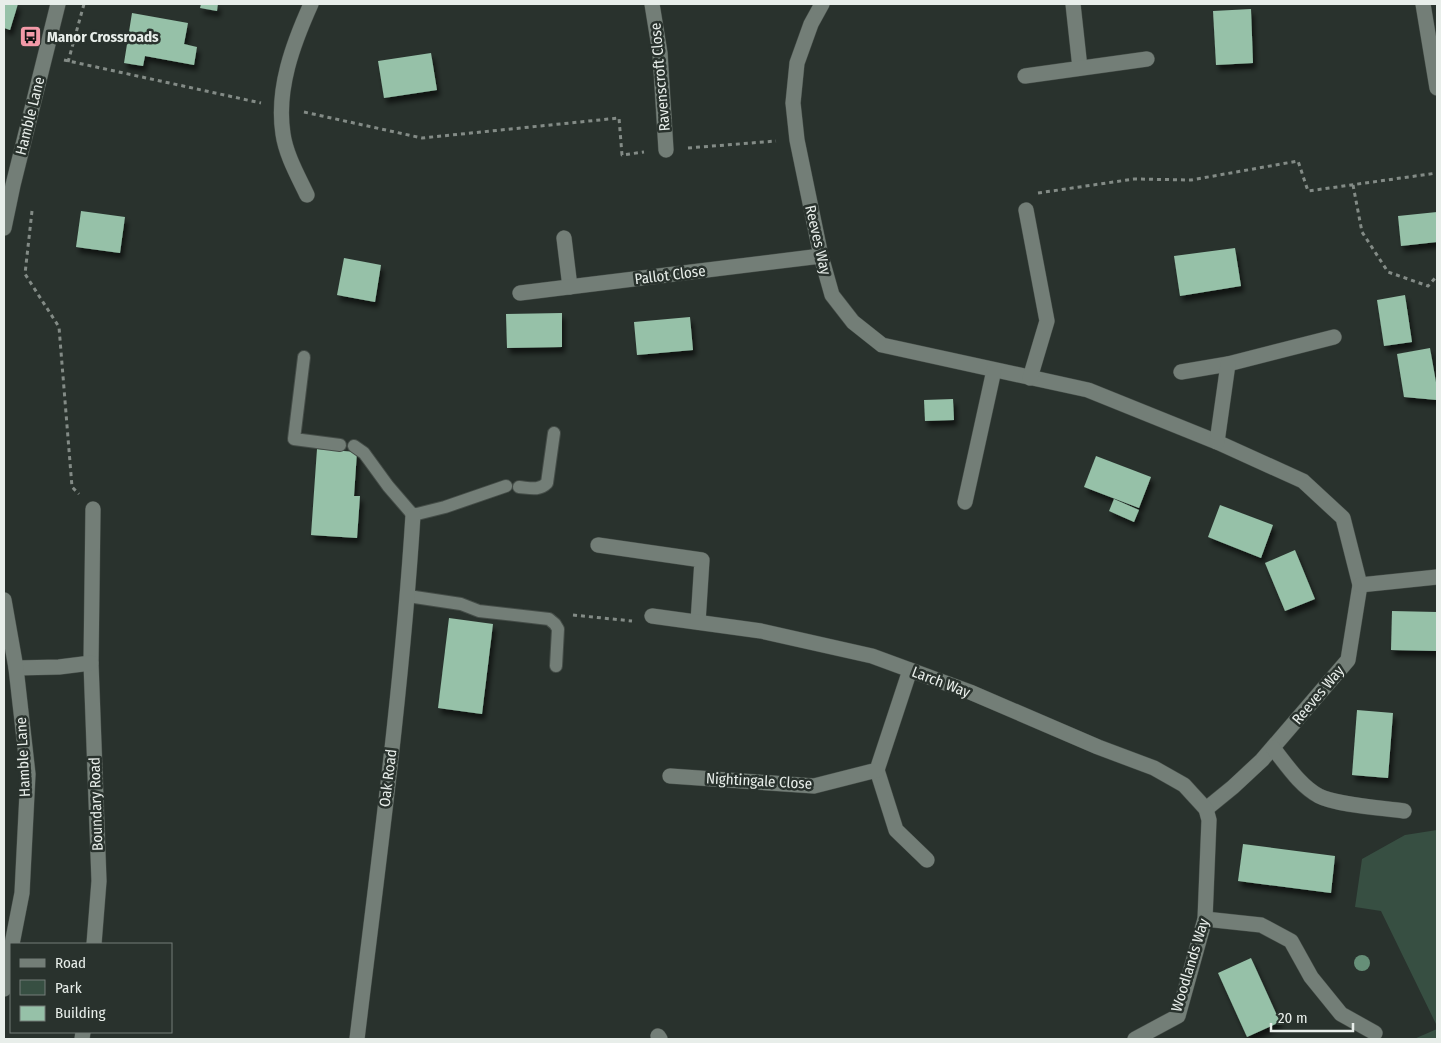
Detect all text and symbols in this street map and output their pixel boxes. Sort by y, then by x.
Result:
street label: Ravenscroft Close [646,22,674,132]
bus stop icon: Manor Crossroads [19,25,43,49]
place label: Manor Crossroads [47,28,159,46]
street label: Hamble Lane [12,75,48,157]
street label: Reeves Way [801,203,835,277]
street label: Pallot Close [633,262,707,288]
street label: Reeves Way [1288,662,1348,728]
street label: Larch Way [909,663,973,701]
street label: Hamble Lane [12,717,34,797]
street label: Oak Road [376,748,400,808]
street label: Boundary Road [85,757,107,851]
street label: Nightingale Close [705,769,813,793]
street label: Woodlands Way [1167,916,1213,1014]
legend [10,943,172,1033]
text: Road [55,954,86,972]
text: Park [55,979,82,997]
scale bar [1271,1000,1354,1032]
text: Building [55,1004,106,1022]
text: 20 m [1278,1009,1308,1027]

